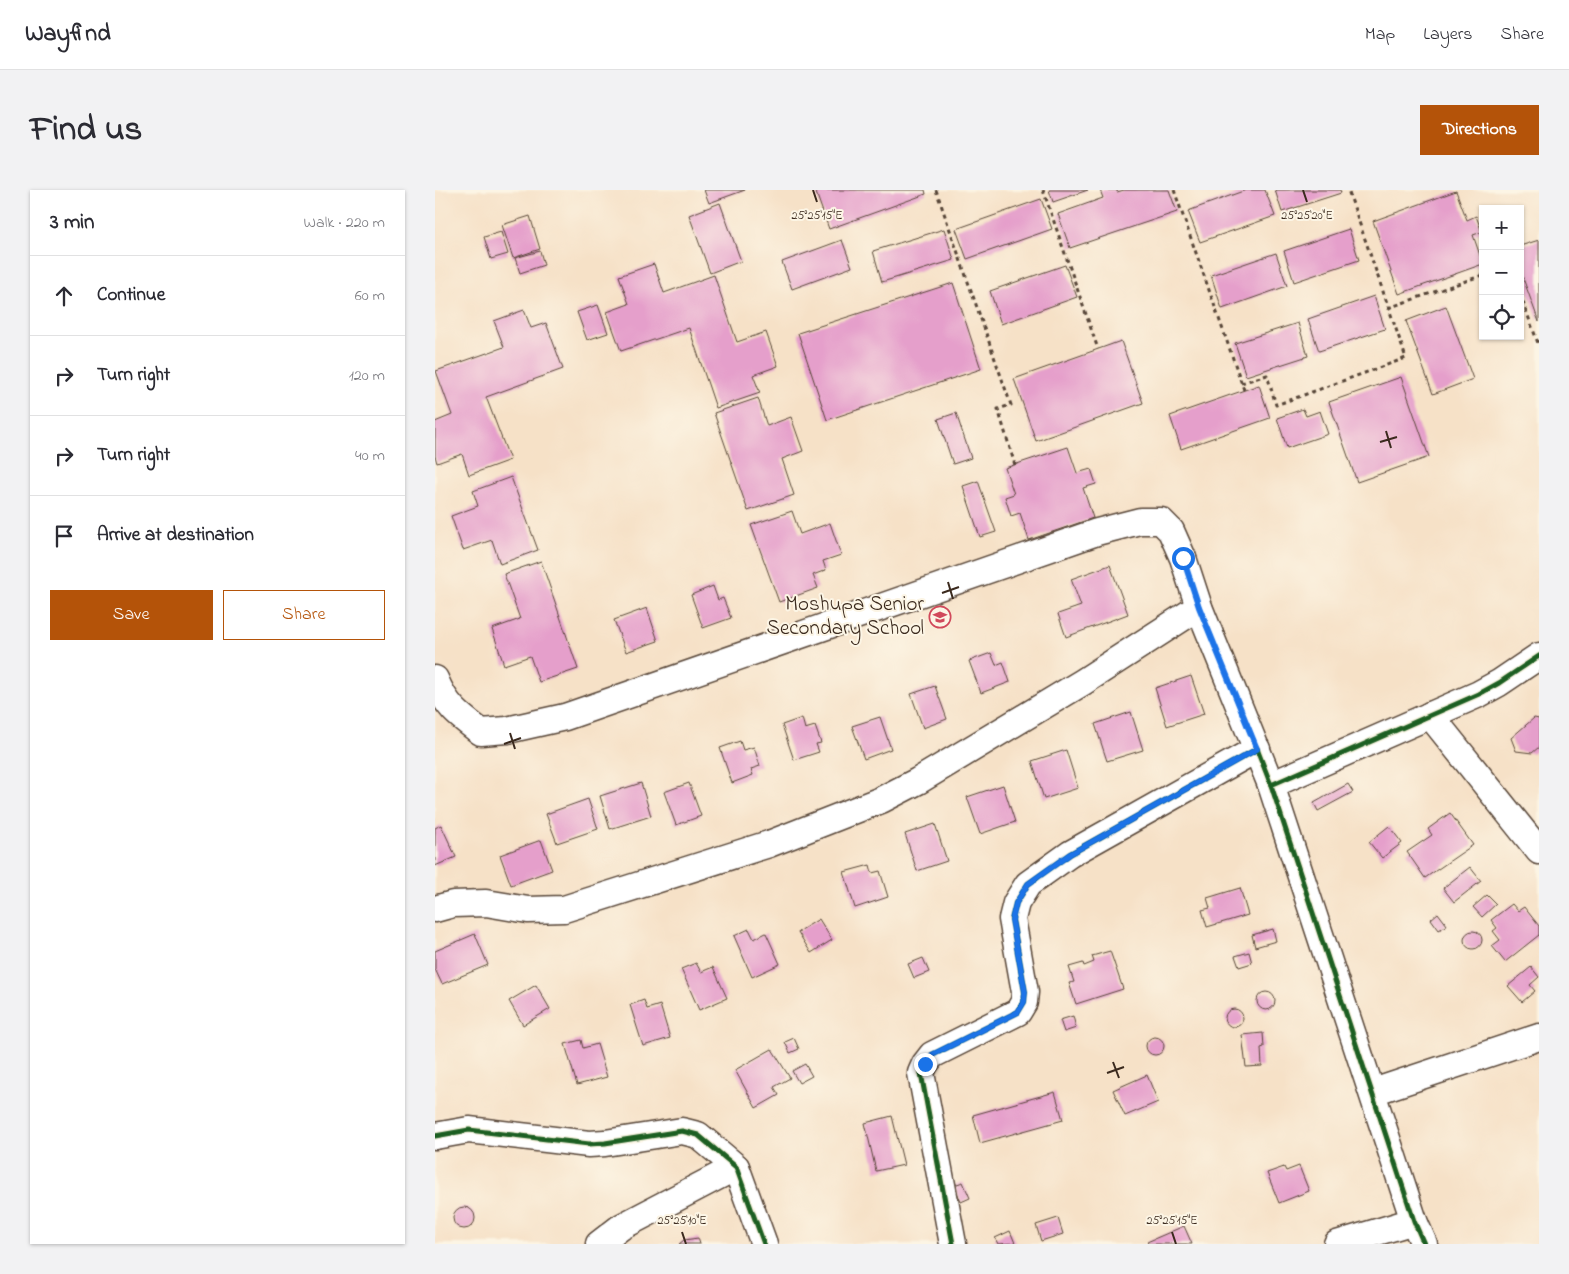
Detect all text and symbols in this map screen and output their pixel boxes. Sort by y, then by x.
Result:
text: Wayfind [25,17,111,52]
text: Map [1365,22,1395,48]
text: Layers [1423,22,1473,48]
text: Share [1501,22,1544,48]
text: Find us [30,105,142,156]
button: Directions [1420,105,1539,155]
map controls [1479,205,1524,340]
button: + [1479,205,1524,250]
text: 25°25'15"E [792,207,842,225]
text: 25°25'20"E [1281,207,1333,225]
text: 3 min [50,208,94,238]
text: Walk · 220 m [304,211,385,235]
button: − [1479,250,1524,295]
icon: ahead [50,282,78,310]
text: Continue [97,282,165,309]
text: 60 m [355,284,385,308]
button: locate [1479,295,1524,340]
icon: right [50,362,78,390]
text: Turn right [97,362,170,389]
text: 120 m [349,364,385,388]
icon: right [50,442,78,470]
text: Turn right [97,442,170,469]
text: 40 m [355,444,385,468]
icon: arrive [50,522,78,550]
text: Arrive at destination [97,522,254,549]
route start [1172,547,1195,570]
button: Save [50,590,213,640]
button: Share [223,590,385,640]
place label: Moshupa Senior Secondary School [766,590,924,646]
school or university icon: Moshupa Senior Secondary School [928,605,952,629]
route end [914,1053,937,1076]
text: 25°25'10"E [657,1212,707,1230]
text: 25°25'15"E [1147,1212,1197,1230]

